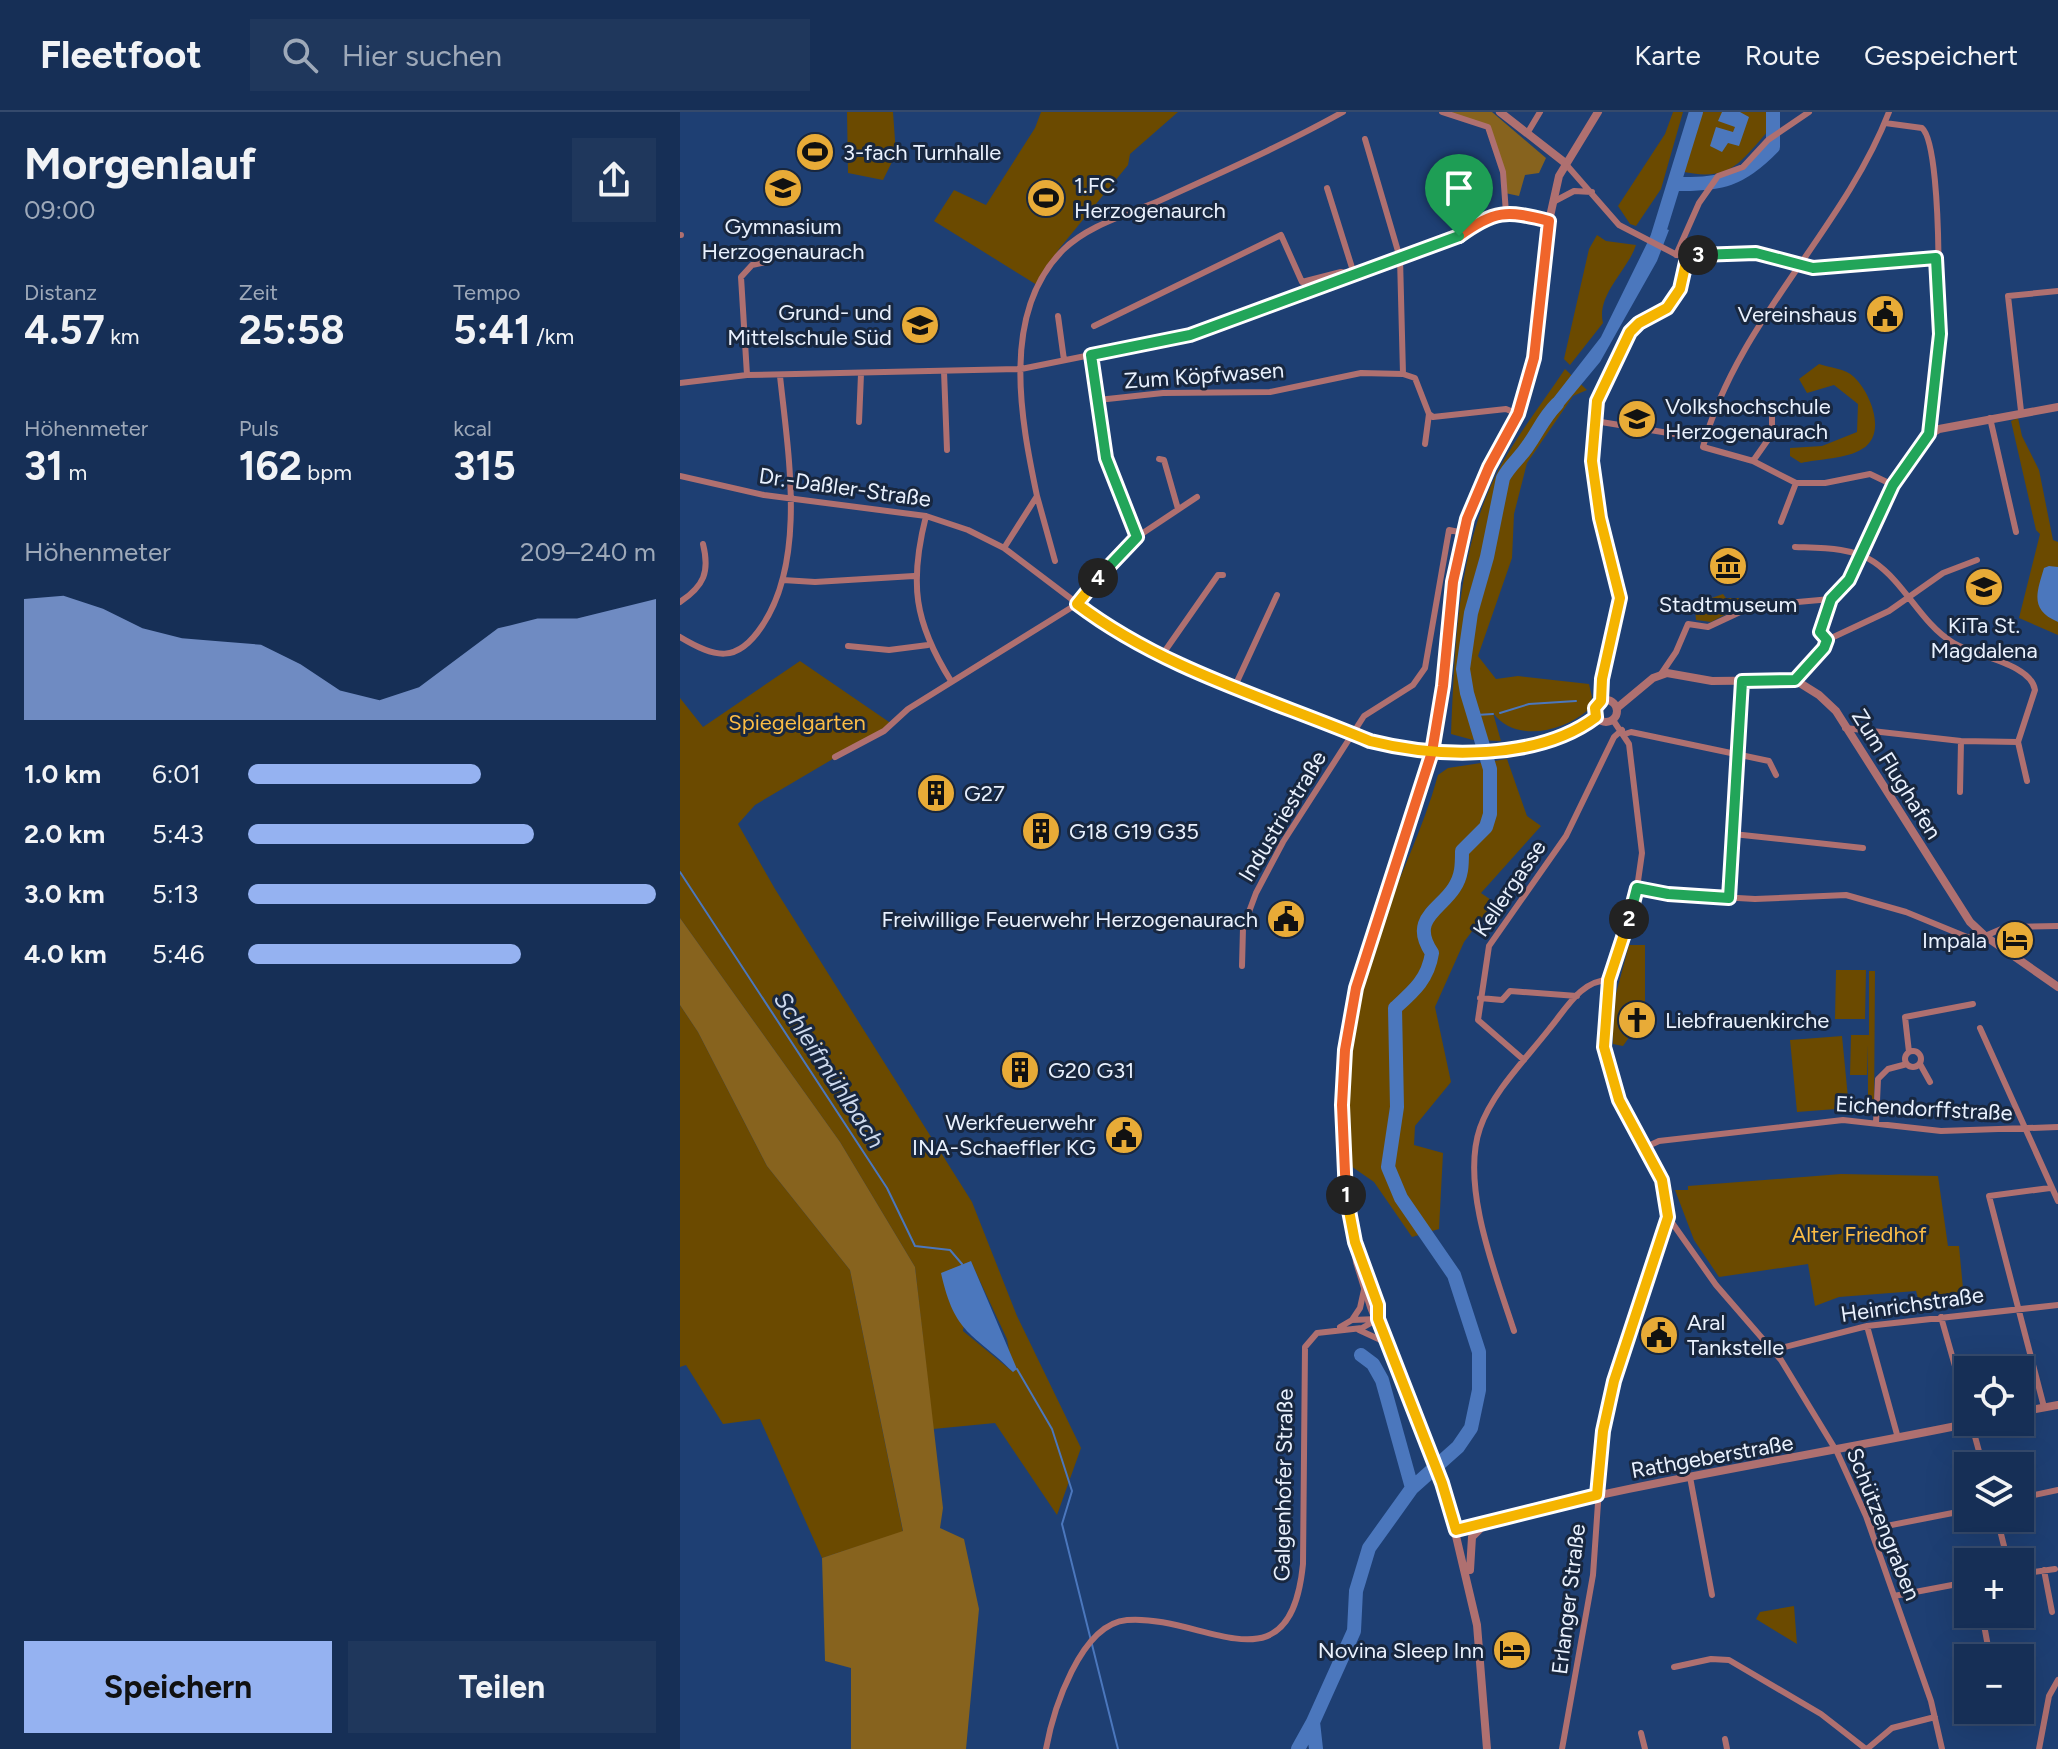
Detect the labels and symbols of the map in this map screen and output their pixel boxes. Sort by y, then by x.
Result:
sports icon: 3-fach Turnhalle [794,131,836,173]
place label: 3-fach Turnhalle [843,139,1001,166]
pin [1425,154,1493,236]
school or university icon: Gymnasium Herzogenaurach [762,167,804,209]
place label: 1.FC Herzogenaurch [1074,172,1226,224]
sports icon: 1.FC Herzogenaurch [1025,177,1067,219]
place label: Gymnasium Herzogenaurach [701,213,865,265]
pin: 3 [1678,235,1718,275]
public building icon: Vereinshaus [1864,293,1906,335]
place label: Grund- und Mittelschule Süd [727,299,892,351]
place label: Vereinshaus [1738,301,1857,328]
school or university icon: Grund- und Mittelschule Süd [899,304,941,346]
street label: Zum Köpfwasen [1123,356,1285,395]
place label: Volkshochschule Herzogenaurach [1665,393,1831,445]
school or university icon: Volkshochschule Herzogenaurach [1616,398,1658,440]
street label: Dr.-Daßler-Straße [757,462,933,513]
museum icon: Stadtmuseum [1707,545,1749,587]
pin: 4 [1078,558,1118,598]
school or university icon: KiTa St. Magdalena [1963,566,2005,608]
place label: Stadtmuseum [1659,591,1797,618]
place label: KiTa St. Magdalena [1930,612,2038,664]
street label: Zum Flughafen [1846,704,1947,844]
park label: Spiegelgarten [728,709,866,736]
street label: Industriestraße [1233,746,1332,887]
building icon: G27 [915,772,957,814]
place label: G27 [964,780,1005,807]
building icon: G18 G19 G35 [1020,810,1062,852]
place label: G18 G19 G35 [1069,818,1199,845]
street label: Kellergasse [1467,835,1552,942]
public building icon: Freiwillige Feuerwehr Herzogenaurach [1265,898,1307,940]
pin: 2 [1609,899,1649,939]
place label: Freiwillige Feuerwehr Herzogenaurach [881,906,1258,933]
hotel icon: Impala [1994,919,2036,961]
place label: Impala [1922,927,1987,954]
water label: Schleifmühlbach [768,986,891,1154]
church icon: Liebfrauenkirche [1616,999,1658,1041]
place label: Liebfrauenkirche [1665,1007,1829,1034]
building icon: G20 G31 [999,1049,1041,1091]
place label: G20 G31 [1048,1057,1134,1084]
street label: Eichendorffstraße [1835,1090,2013,1127]
place label: Werkfeuerwehr INA-Schaeffler KG [912,1109,1097,1161]
public building icon: Werkfeuerwehr INA-Schaeffler KG [1103,1114,1145,1156]
pin: 1 [1326,1175,1366,1215]
park label: Alter Friedhof [1791,1221,1927,1248]
street label: Heinrichstraße [1839,1281,1985,1328]
place label: Aral Tankstelle [1687,1309,1784,1361]
public building icon: Aral Tankstelle [1638,1314,1680,1356]
street label: Galgenhofer Straße [1268,1388,1299,1582]
street label: Rathgeberstraße [1629,1429,1795,1484]
street label: Schützengraben [1841,1444,1926,1604]
street label: Erlanger Straße [1546,1522,1591,1676]
hotel icon: Novina Sleep Inn [1491,1629,1533,1671]
place label: Novina Sleep Inn [1318,1637,1484,1664]

